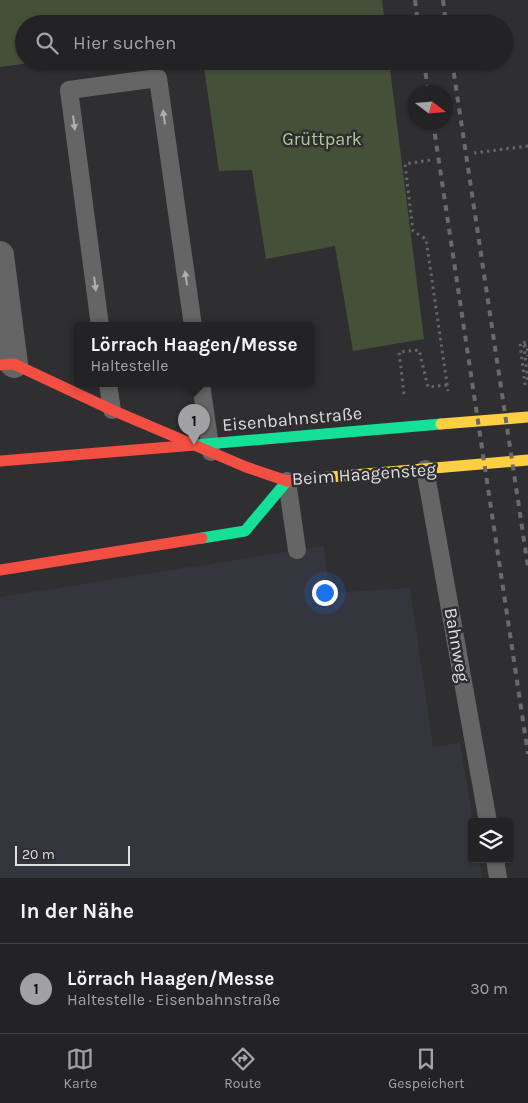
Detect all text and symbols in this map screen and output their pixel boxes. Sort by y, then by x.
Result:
search box [15,15,513,70]
icon: search [33,29,61,57]
text: Hier suchen [73,32,176,54]
north arrow [408,85,453,130]
one-way arrow [159,109,167,125]
one-way arrow [70,116,78,132]
park label: Grüttpark [282,128,362,150]
one-way arrow [182,270,190,286]
one-way arrow [91,277,99,293]
popup [74,322,314,387]
text: Lörrach Haagen/Messe [90,334,298,356]
text: Haltestelle [90,356,168,375]
street label: Eisenbahnstraße [221,402,363,436]
pin: 1 [178,404,210,445]
street label: Beim Haagensteg [291,458,437,490]
your location [312,580,338,606]
street label: Bahnweg [440,606,474,684]
map controls [468,818,513,863]
button: layers [468,818,513,863]
scale bar [15,843,130,866]
text: 20 m [22,846,55,863]
text: In der Nähe [20,899,134,923]
text: Lörrach Haagen/Messe [67,968,274,990]
text: 1 [33,979,39,998]
text: 30 m [470,979,508,998]
text: Haltestelle · Eisenbahnstraße [67,990,280,1009]
tab: Karte [63,1045,97,1092]
tab: Route [224,1045,261,1092]
tab: Gespeichert [388,1045,465,1092]

